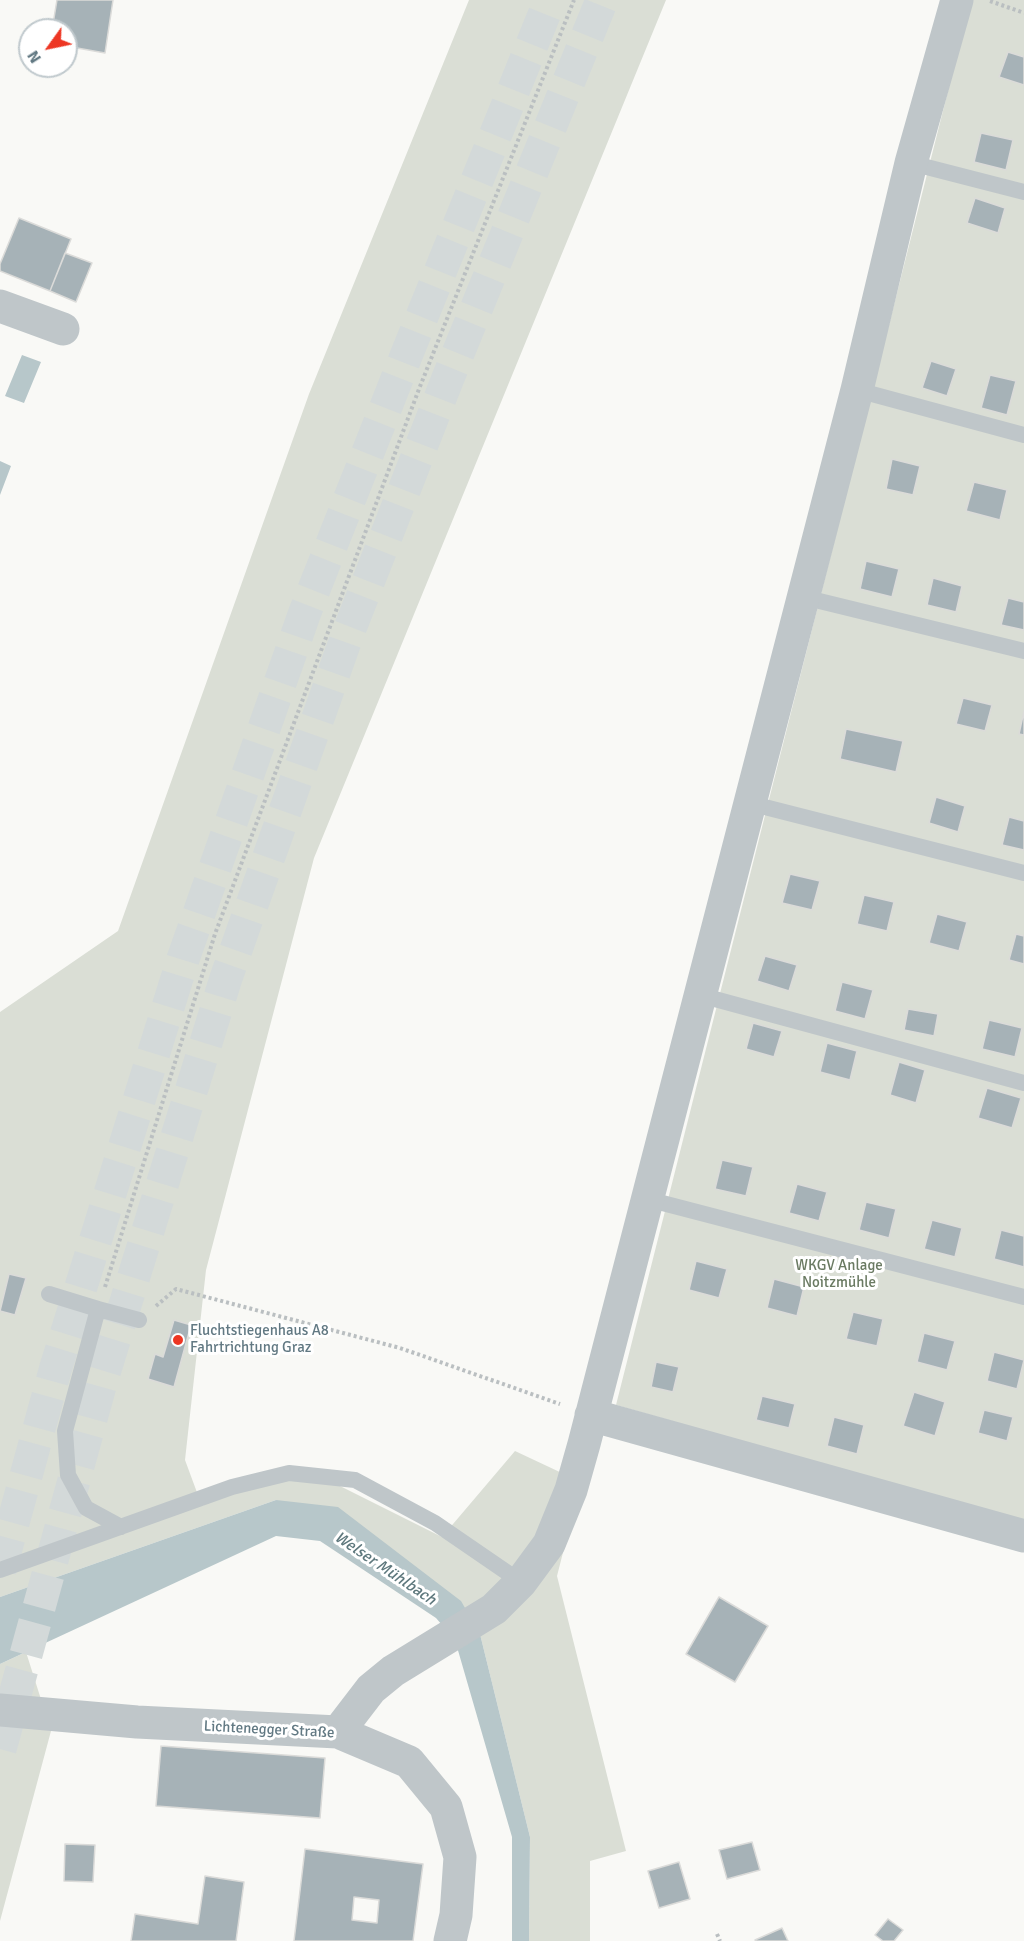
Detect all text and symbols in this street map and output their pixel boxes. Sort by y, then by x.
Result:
north arrow [18,18,78,78]
text: N [23,47,46,67]
park label: WKGV Anlage Noitzmühle [795,1257,883,1292]
place label: Fluchtstiegenhaus A8 Fahrtrichtung Graz [190,1322,329,1357]
marker: Fluchtstiegenhaus A8 Fahrtrichtung Graz [171,1333,185,1347]
water label: Welser Mühlbach [331,1528,439,1610]
street label: Lichtenegger Straße [203,1718,335,1742]

